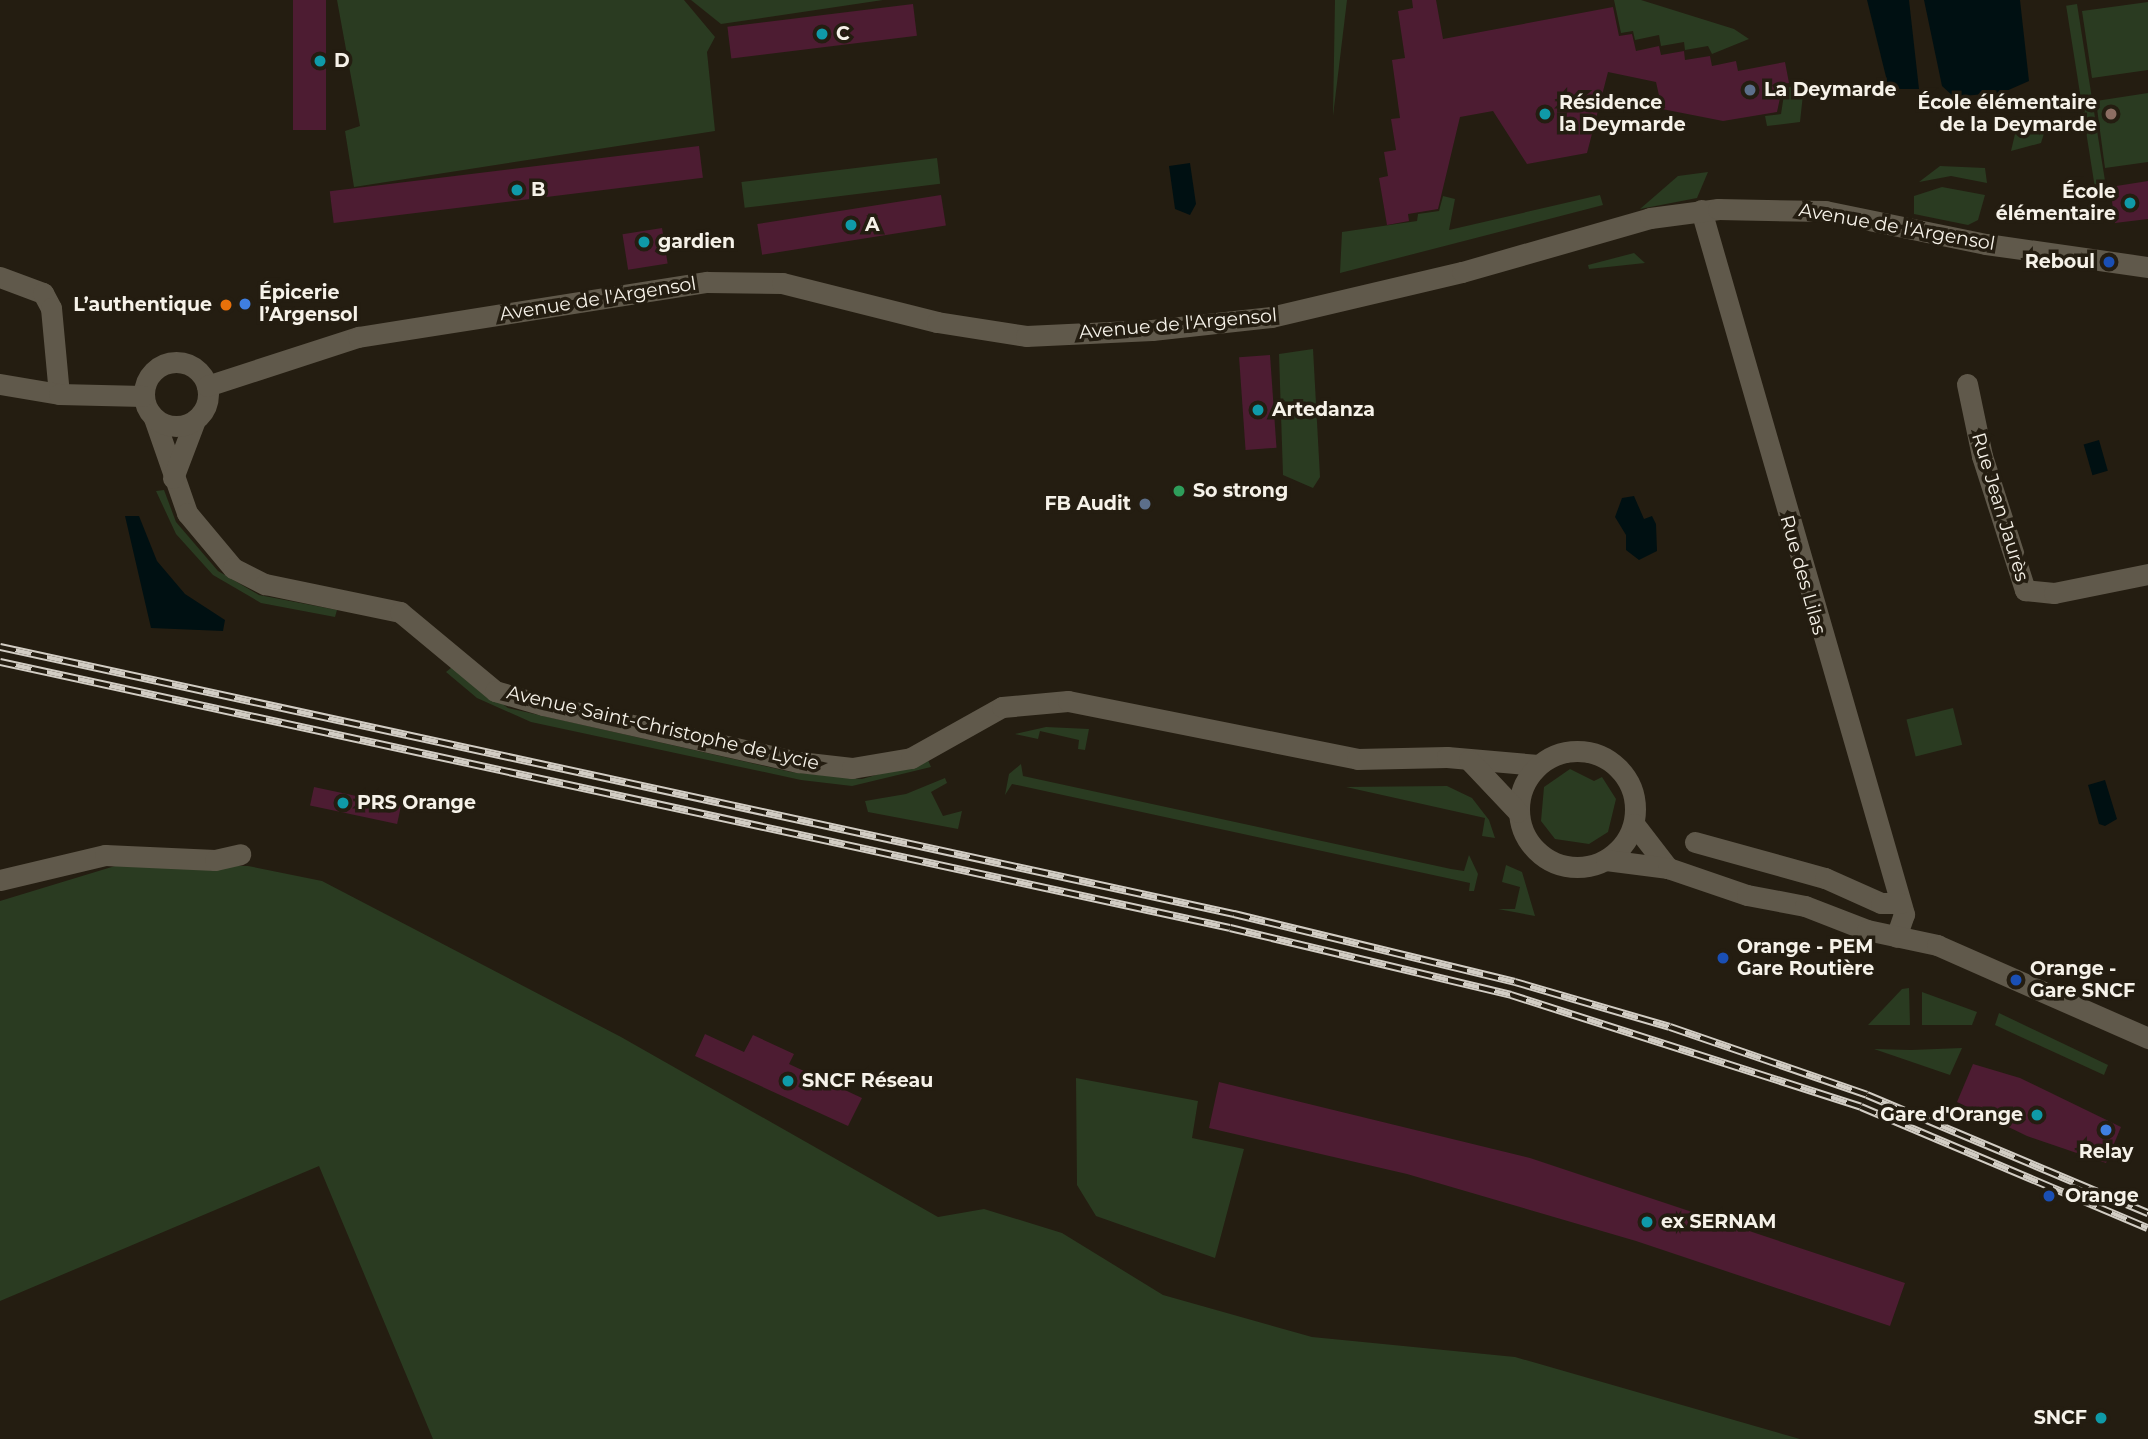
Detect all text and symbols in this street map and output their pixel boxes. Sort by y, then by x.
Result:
place label: C [836,23,850,45]
marker: C [814,26,830,42]
place label: D [334,50,350,72]
marker: D [312,53,328,69]
place label: La Deymarde [1764,79,1897,101]
marker: La Deymarde [1742,82,1758,98]
place label: Résidence la Deymarde [1559,92,1686,136]
place label: École élémentaire de la Deymarde [1917,92,2097,136]
marker: Résidence la Deymarde [1537,106,1553,122]
marker: École élémentaire de la Deymarde [2103,106,2119,122]
place label: B [531,179,546,201]
place label: École élémentaire [1996,181,2116,225]
marker: B [509,182,525,198]
marker: École élémentaire [2122,195,2138,211]
street label: Avenue de l'Argensol [1797,199,1997,255]
place label: A [865,214,880,236]
marker: A [843,217,859,233]
place label: gardien [658,231,735,253]
marker: gardien [636,234,652,250]
place label: Reboul [2025,251,2095,273]
marker: Reboul [2101,254,2117,270]
street label: Avenue de l'Argensol [498,272,698,326]
place label: Épicerie l’Argensol [259,282,358,326]
place label: L’authentique [73,294,212,316]
marker: Épicerie l’Argensol [237,296,253,312]
marker: L’authentique [218,297,234,313]
street label: Avenue de l'Argensol [1078,304,1278,344]
place label: Artedanza [1272,399,1375,421]
marker: Artedanza [1250,402,1266,418]
street label: Rue Jean Jaurès [1967,430,2033,584]
place label: So strong [1193,480,1288,502]
marker: So strong [1171,483,1187,499]
place label: FB Audit [1044,493,1131,515]
marker: FB Audit [1137,496,1153,512]
street label: Rue des Lilas [1775,513,1831,637]
street label: Avenue Saint-Christophe de Lycie [505,681,821,775]
place label: PRS Orange [357,792,476,814]
marker: PRS Orange [335,795,351,811]
place label: Orange - PEM Gare Routière [1737,936,1874,980]
marker: Orange - PEM Gare Routière [1715,950,1731,966]
place label: Orange - Gare SNCF [2030,958,2135,1002]
marker: Orange - Gare SNCF [2008,972,2024,988]
place label: SNCF Réseau [802,1070,933,1092]
marker: SNCF Réseau [780,1073,796,1089]
place label: Gare d'Orange [1880,1104,2023,1126]
marker: Gare d'Orange [2029,1107,2045,1123]
marker: Relay [2098,1122,2114,1138]
place label: Relay [2079,1141,2133,1163]
place label: Orange [2065,1185,2139,1207]
marker: Orange [2039,1186,2059,1206]
place label: ex SERNAM [1661,1211,1776,1233]
marker: ex SERNAM [1639,1214,1655,1230]
place label: SNCF [2034,1407,2087,1429]
marker: SNCF [2093,1410,2109,1426]

